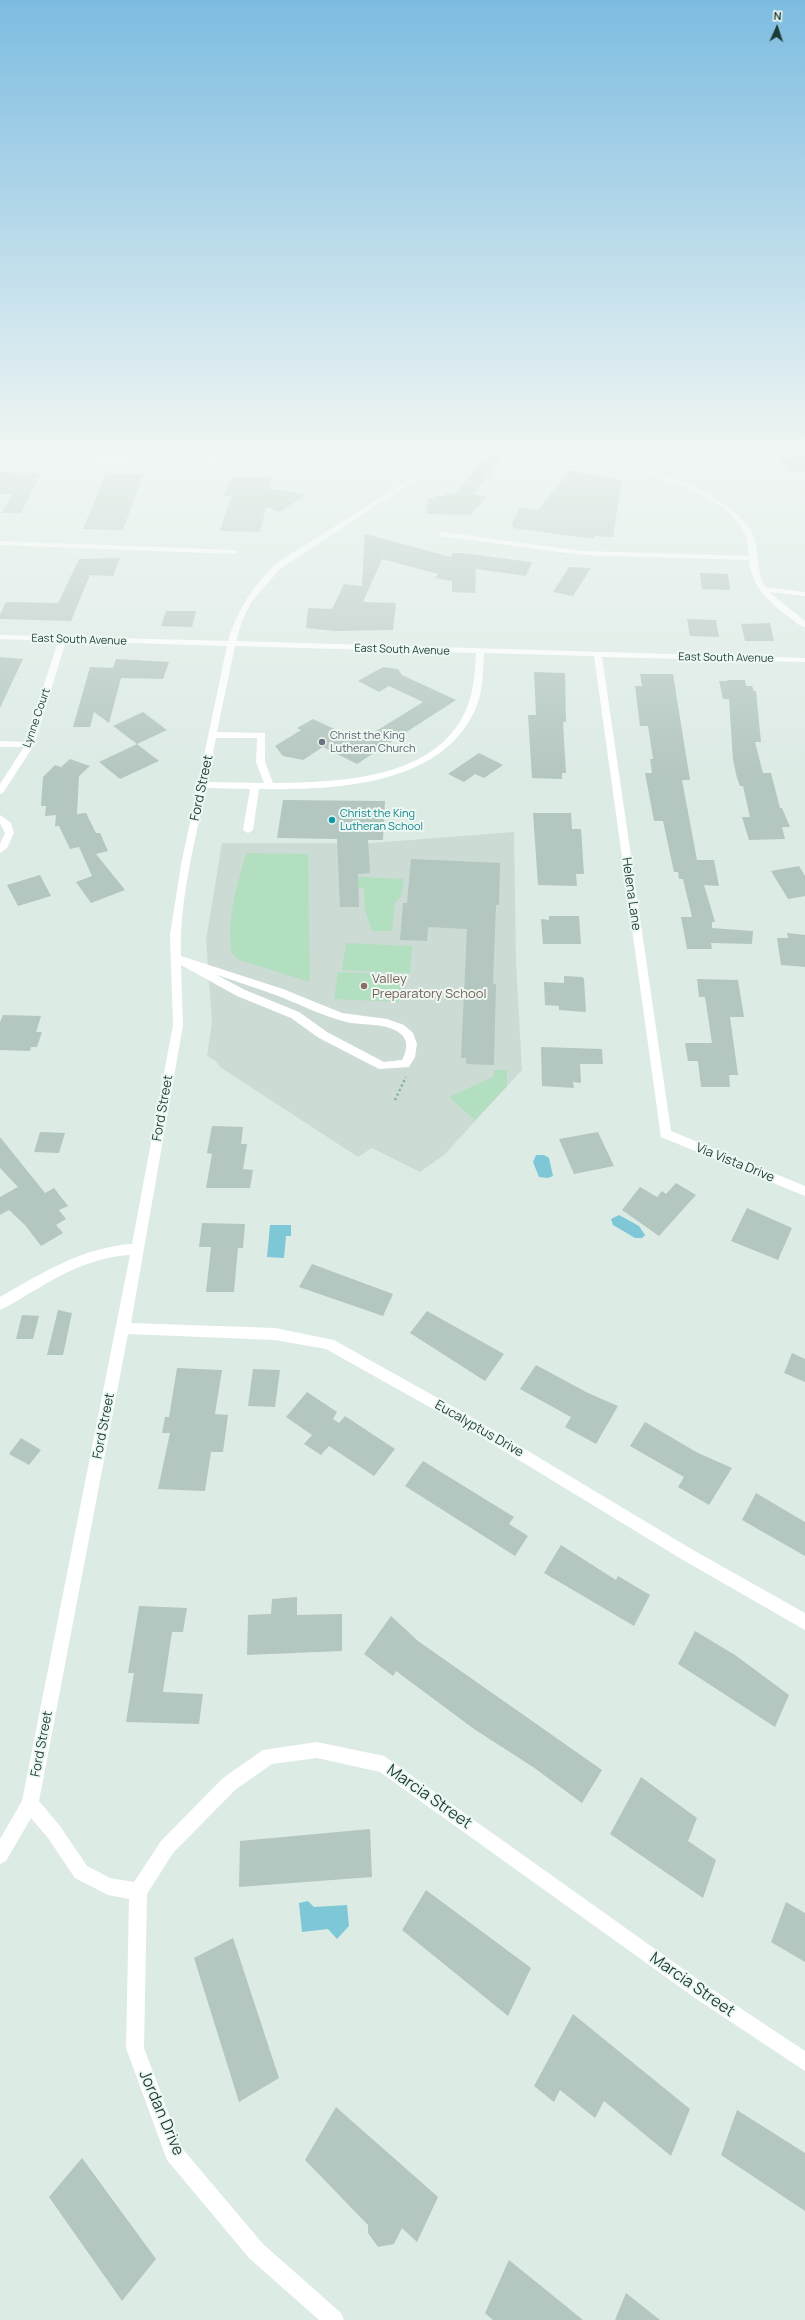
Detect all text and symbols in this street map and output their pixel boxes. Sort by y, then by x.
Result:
north arrow [757,8,797,48]
text: N [773,8,782,23]
street label: East South Avenue [31,632,127,648]
street label: East South Avenue [354,642,450,658]
street label: East South Avenue [678,651,774,665]
street label: Lynne Court [21,687,53,749]
place label: Christ the King Lutheran Church [330,729,416,755]
marker: Christ the King Lutheran Church [317,737,327,747]
street label: Ford Street [187,754,217,822]
place label: Christ the King Lutheran School [340,807,423,833]
marker: Christ the King Lutheran School [327,815,337,825]
street label: Helena Lane [618,856,644,932]
place label: Valley Preparatory School [372,971,486,1002]
marker: Valley Preparatory School [359,981,369,991]
street label: Ford Street [149,1074,177,1142]
street label: Via Vista Drive [693,1140,777,1186]
street label: Ford Street [90,1392,118,1460]
street label: Eucalyptus Drive [432,1397,526,1461]
street label: Ford Street [28,1710,56,1778]
street label: Marcia Street [383,1761,475,1833]
street label: Marcia Street [646,1949,738,2021]
street label: Jordan Drive [134,2067,188,2159]

